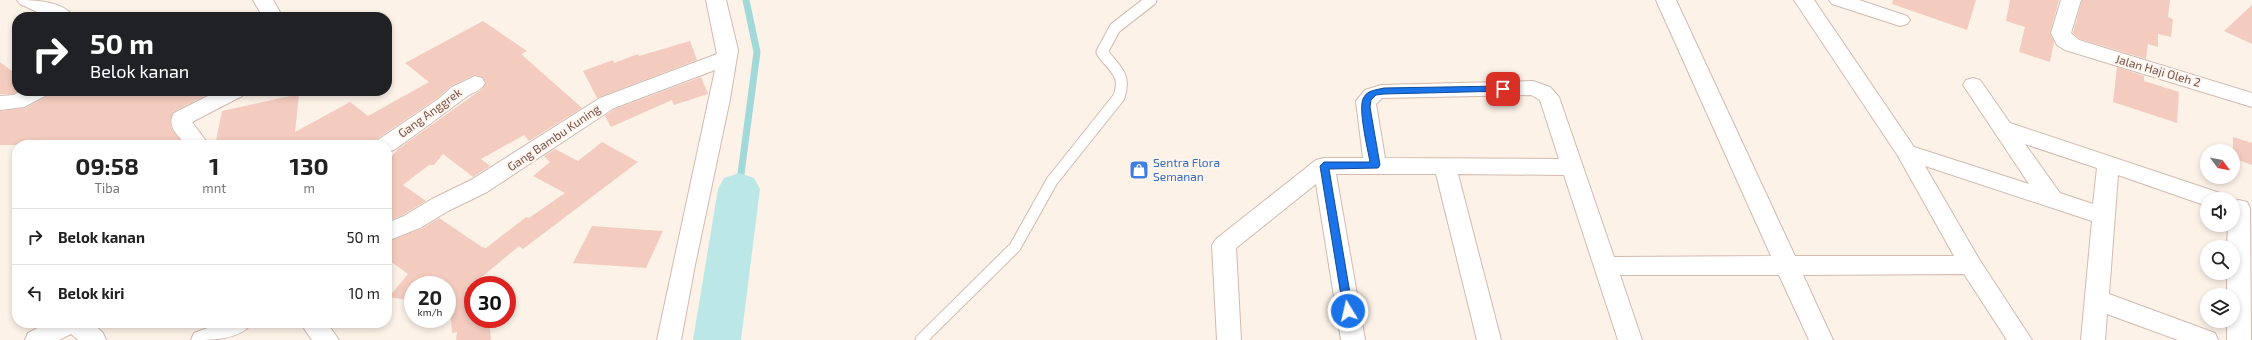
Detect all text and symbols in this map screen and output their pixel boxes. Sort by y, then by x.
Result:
text: 50 m [90,26,154,60]
icon: right [24,28,76,80]
street label: Jalan Haji Oleh 2 [2114,51,2203,90]
text: Belok kanan [90,60,189,82]
pin [1486,72,1520,106]
icon: arrive [1492,78,1514,100]
street label: Gang Anggrek [395,84,464,140]
street label: Gang Bambu Kuning [504,101,603,173]
north arrow [2200,144,2240,184]
map controls [2200,144,2240,328]
text: 09:58 [75,151,139,180]
text: 1 [209,151,219,180]
text: 130 [290,151,329,180]
place label: Sentra Flora Semanan [1153,155,1220,183]
shop icon: Sentra Flora Semanan [1128,159,1150,181]
text: Tiba [94,180,120,196]
text: mnt [202,180,226,196]
text: m [303,180,315,196]
button: sound [2200,192,2240,232]
icon: right [24,226,46,248]
text: Belok kanan [58,228,145,246]
text: 50 m [346,228,380,246]
button: search [2200,240,2240,280]
speed limit sign: 30 [464,276,516,328]
icon: left [24,282,46,304]
text: Belok kiri [58,284,124,302]
text: 10 m [348,284,380,302]
text: 20 [418,285,442,309]
button: layers [2200,288,2240,328]
position arrow [1327,290,1369,332]
text: km/h [418,306,442,318]

